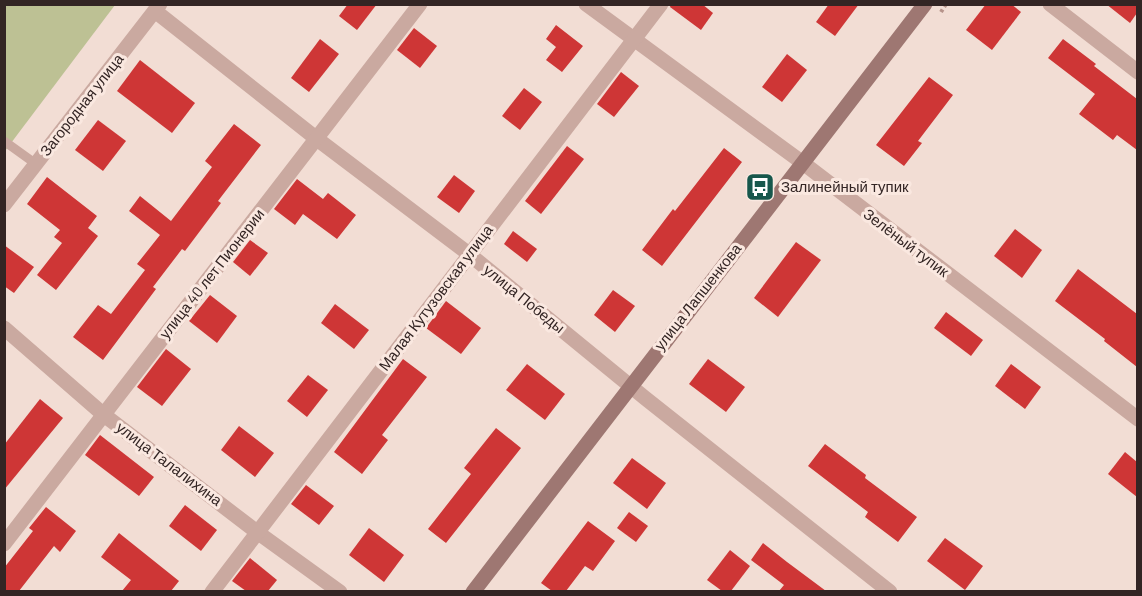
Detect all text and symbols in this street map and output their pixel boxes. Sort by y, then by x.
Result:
street label: Загородная улица [36,49,127,159]
bus stop icon: Залинейный тупик [744,171,776,203]
place label: Залинейный тупик [781,177,909,195]
street label: Зелёный тупик [860,204,953,280]
street label: улица 40 лет Пионерии [155,205,267,342]
street label: Малая Кутузовская улица [374,220,496,374]
street label: улица Лапшенкова [650,239,745,353]
street label: улица Победы [480,260,569,336]
street label: улица Талалихина [113,418,227,509]

